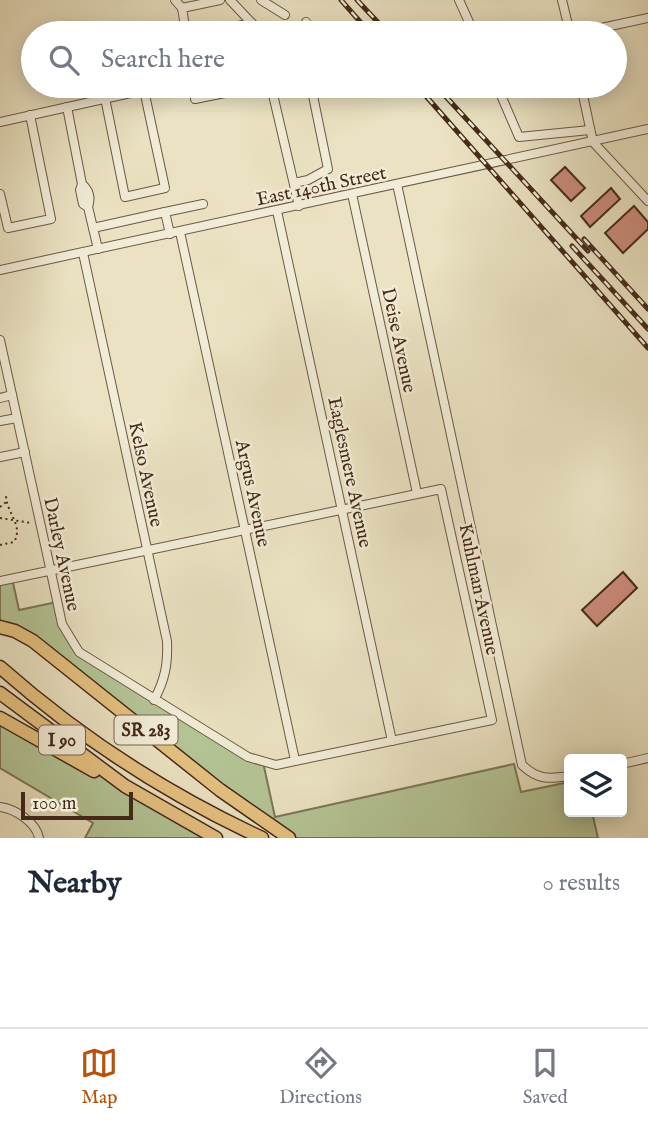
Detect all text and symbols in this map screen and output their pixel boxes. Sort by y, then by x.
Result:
search box [21,21,627,98]
icon: search [45,41,83,79]
text: Search here [101,43,225,76]
street label: East 140th Street [254,161,389,212]
street label: Deise Avenue [375,286,421,395]
street label: Eaglesmere Avenue [321,395,377,550]
street label: Kelso Avenue [122,420,168,529]
street label: Argus Avenue [229,437,275,549]
street label: Darley Avenue [37,495,85,614]
street label: Kuhlman Avenue [452,521,504,658]
road number: SR 283 [114,716,178,744]
road number: I 90 [39,726,85,754]
map controls [564,754,627,817]
button: layers [564,754,627,817]
scale bar [21,789,133,821]
text: 100 m [32,792,76,816]
text: Nearby [28,865,121,903]
text: 0 results [542,869,620,898]
tab: Map [80,1044,118,1110]
tab: Directions [279,1044,362,1110]
tab: Saved [523,1044,568,1110]

